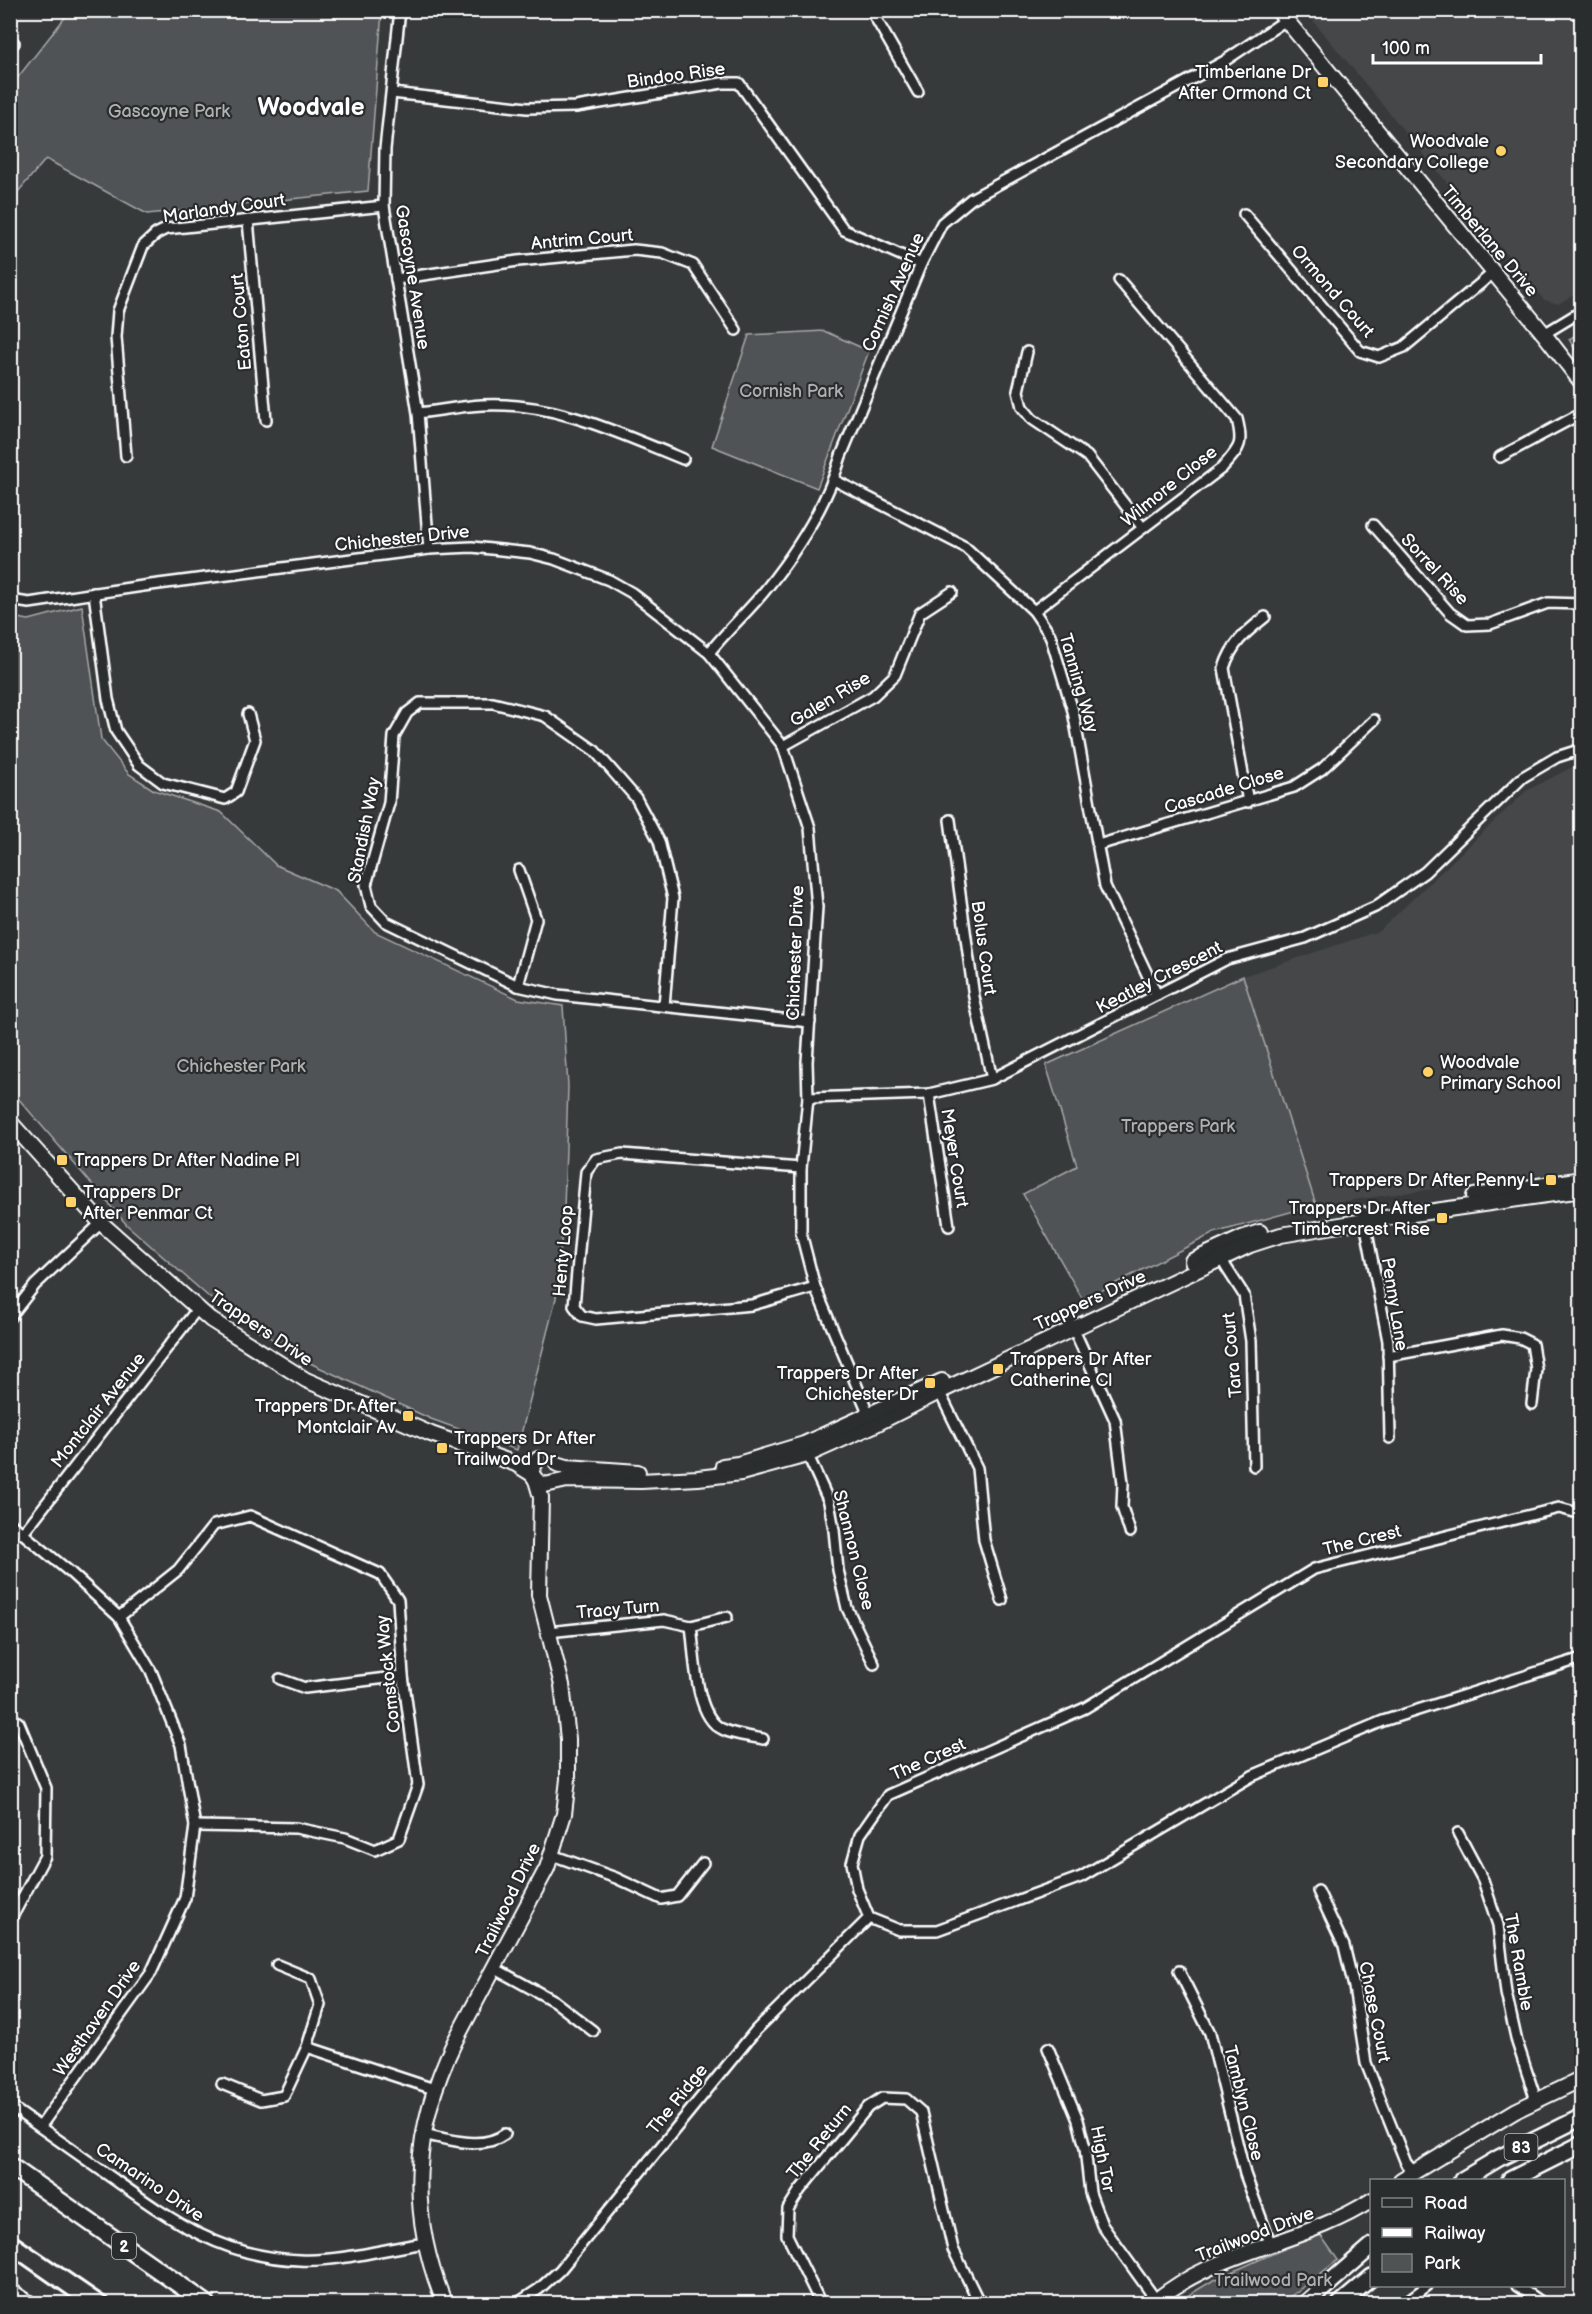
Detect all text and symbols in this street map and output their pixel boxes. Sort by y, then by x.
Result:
scale bar [1373,27,1541,65]
text: 100 m [1382,38,1430,59]
street label: Bindoo Rise [626,58,727,93]
place label: Timberlane Dr After Ormond Ct [1178,62,1311,104]
marker: Timberlane Dr After Ormond Ct [1316,75,1330,89]
district label: Woodvale [258,93,365,122]
park label: Gascoyne Park [108,101,230,122]
place label: Woodvale Secondary College [1335,131,1489,173]
marker: Woodvale Secondary College [1494,144,1508,158]
street label: Timberlane Drive [1437,181,1542,301]
street label: Marlandy Court [161,189,287,227]
street label: Gascoyne Avenue [391,203,434,351]
street label: Antrim Court [530,225,634,254]
street label: Cornish Avenue [858,229,929,355]
street label: Ormond Court [1287,241,1379,342]
street label: Eaton Court [227,272,256,371]
park label: Cornish Park [739,381,843,402]
street label: Wilmore Close [1117,441,1222,531]
street label: Chichester Drive [334,521,471,556]
street label: Sorrel Rise [1396,529,1473,610]
street label: Tanning Way [1054,631,1103,736]
street label: Galen Rise [786,667,874,732]
street label: Cascade Close [1162,762,1287,819]
street label: Standish Way [344,775,385,885]
street label: Chichester Drive [783,885,808,1021]
street label: Bolus Court [966,899,1001,997]
street label: Keatley Crescent [1093,936,1226,1018]
place label: Woodvale Primary School [1440,1052,1561,1094]
park label: Chichester Park [176,1056,306,1077]
marker: Woodvale Primary School [1421,1065,1435,1079]
street label: Meyer Court [936,1107,973,1210]
park label: Trappers Park [1121,1116,1235,1137]
place label: Trappers Dr After Nadine Pl [74,1150,299,1171]
marker: Trappers Dr After Nadine Pl [55,1153,69,1167]
place label: Trappers Dr After Penny L [1329,1170,1540,1191]
marker: Trappers Dr After Penny L [1544,1173,1558,1187]
place label: Trappers Dr After Penmar Ct [83,1182,213,1224]
marker: Trappers Dr After Penmar Ct [64,1195,78,1209]
place label: Trappers Dr After Timbercrest Rise [1289,1198,1430,1240]
street label: Henty Loop [549,1204,578,1298]
marker: Trappers Dr After Timbercrest Rise [1435,1211,1449,1225]
street label: Penny Lane [1377,1256,1412,1353]
street label: Trappers Drive [1031,1265,1149,1335]
street label: Trappers Drive [205,1286,317,1371]
street label: Tara Court [1218,1311,1247,1398]
street label: Montclair Avenue [47,1348,150,1472]
place label: Trappers Dr After Catherine Cl [1010,1349,1152,1391]
marker: Trappers Dr After Catherine Cl [991,1362,1005,1376]
place label: Trappers Dr After Chichester Dr [777,1363,918,1405]
marker: Trappers Dr After Chichester Dr [923,1376,937,1390]
place label: Trappers Dr After Montclair Av [255,1396,396,1438]
marker: Trappers Dr After Montclair Av [401,1409,415,1423]
place label: Trappers Dr After Trailwood Dr [454,1428,596,1470]
marker: Trappers Dr After Trailwood Dr [435,1441,449,1455]
street label: Shannon Close [828,1488,879,1613]
street label: The Crest [1321,1521,1404,1560]
street label: Tracy Turn [576,1595,660,1624]
street label: Comstock Way [372,1613,405,1734]
street label: The Crest [887,1733,969,1785]
street label: Trailwood Drive [472,1839,545,1961]
street label: The Ramble [1500,1912,1537,2013]
street label: Westhaven Drive [49,1956,146,2080]
street label: Chase Court [1354,1960,1395,2065]
street label: Tamblyn Close [1219,2043,1268,2163]
street label: The Ridge [643,2060,712,2139]
street label: The Return [782,2099,856,2183]
street label: High Tor [1086,2124,1119,2195]
road number: 83 [1504,2134,1538,2160]
street label: Camarino Drive [91,2138,208,2227]
legend [1370,2179,1565,2287]
text: Road [1424,2193,1468,2214]
street label: Trailwood Drive [1193,2202,1317,2267]
text: Railway [1424,2223,1486,2244]
road number: 2 [112,2233,136,2259]
text: Park [1424,2253,1460,2274]
park label: Trailwood Park [1214,2270,1332,2291]

